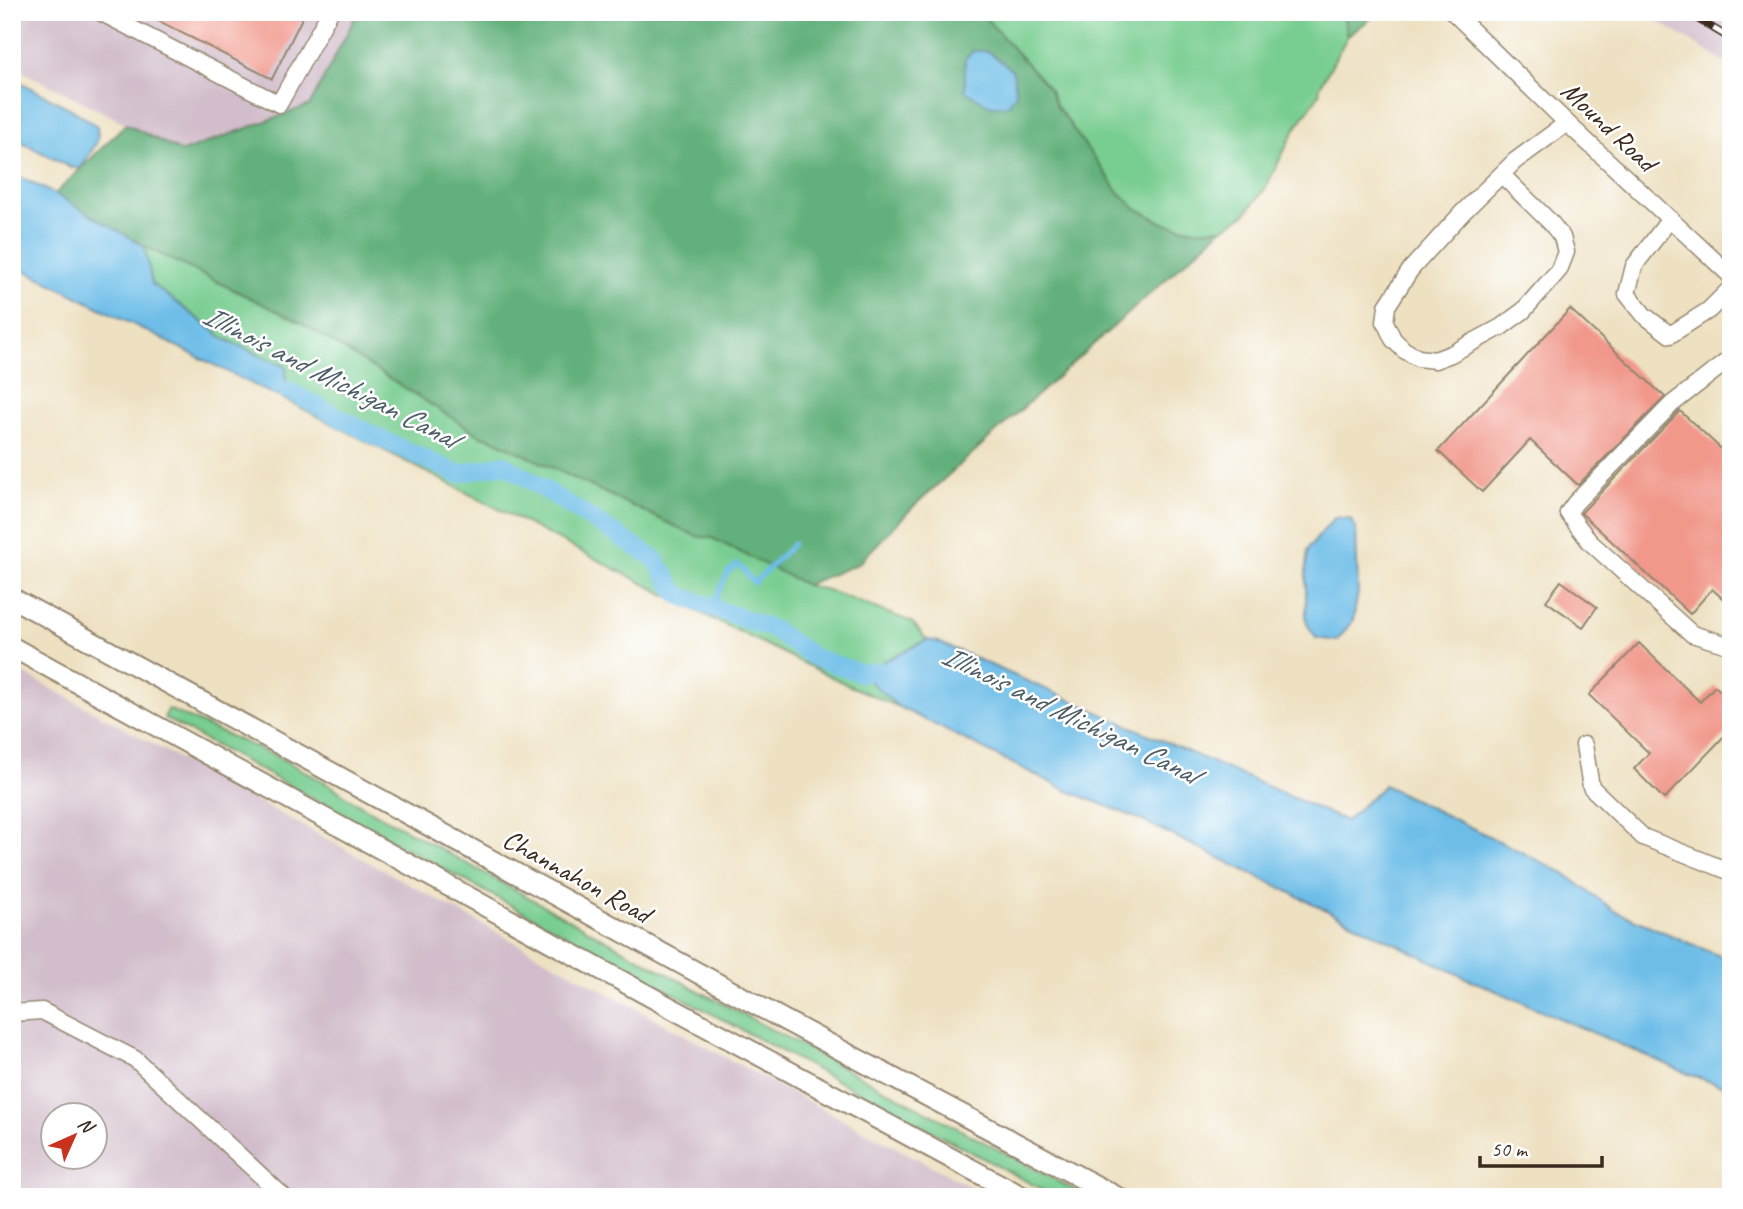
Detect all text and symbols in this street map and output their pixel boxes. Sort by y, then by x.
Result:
street label: Mound Road [1554,73,1667,182]
water label: Illinois and Michigan Canal [197,296,472,461]
water label: Illinois and Michigan Canal [936,636,1213,797]
street label: Channahon Road [497,821,661,933]
north arrow [38,1100,108,1170]
text: N [73,1112,100,1140]
scale bar [1480,1125,1603,1169]
text: 50 m [1491,1136,1529,1162]

